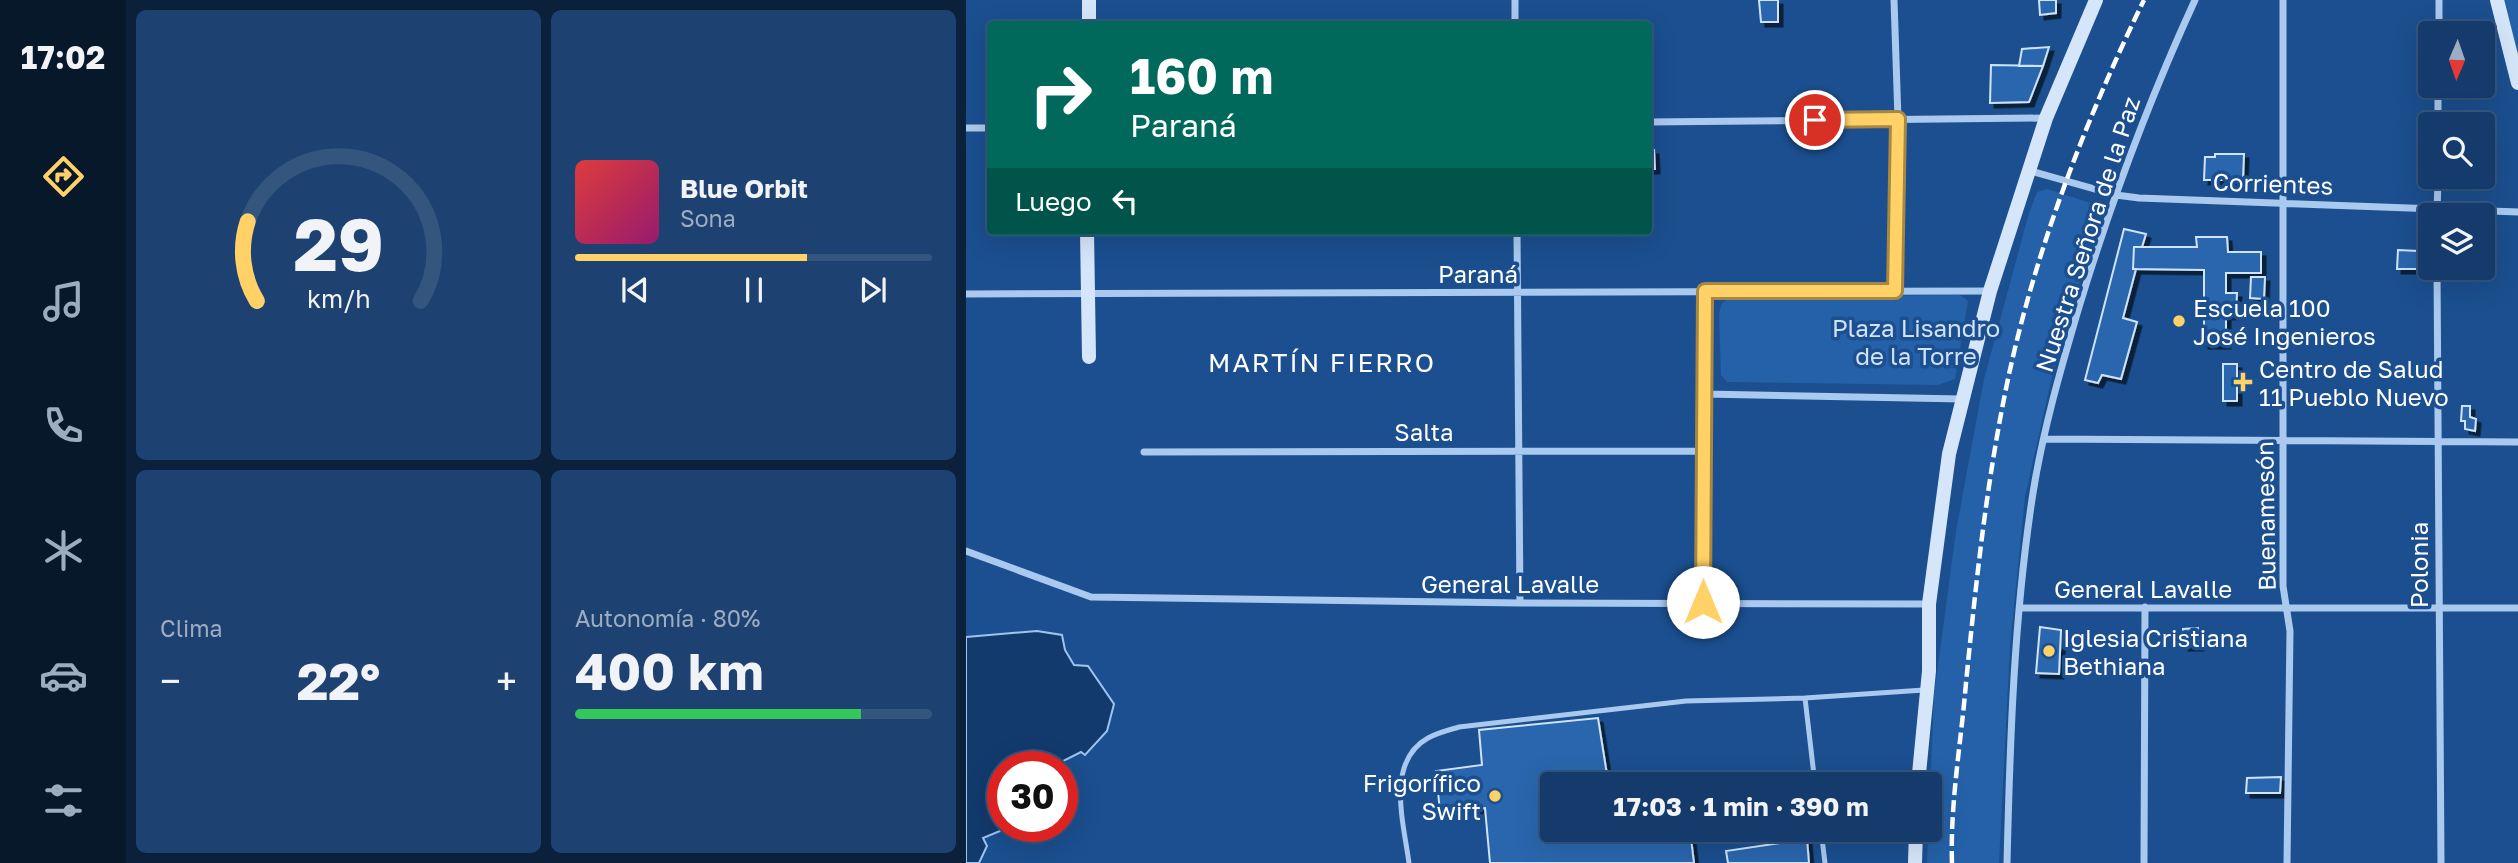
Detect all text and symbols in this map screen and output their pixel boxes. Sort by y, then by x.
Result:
north arrow [2418,21,2496,98]
map controls [2418,21,2495,280]
text: 17:02 [21,38,105,76]
text: 160 m [1130,46,1273,105]
icon: right [1015,49,1106,140]
pin [1785,90,1845,150]
street label: Nuestra Señora de la Paz [2029,93,2145,375]
icon: arrive [1796,101,1834,139]
text: Paraná [1130,106,1237,144]
button: search [2418,112,2495,189]
icon: directions [39,152,88,201]
street label: Corrientes [2212,166,2334,200]
text: Blue Orbit [680,173,808,204]
icon: left [1106,182,1144,220]
text: Luego [1015,186,1092,217]
text: 29 [293,200,384,287]
button: layers [2418,203,2495,280]
text: Sona [680,204,736,232]
street label: Paraná [1438,259,1518,288]
icon: previous [616,271,654,309]
icon: pause [735,271,773,309]
icon: next [854,271,892,309]
icon: music [39,277,88,326]
text: km/h [307,283,370,314]
place label: Escuela 100 José Ingenieros [2193,293,2376,350]
park label: Plaza Lisandro de la Torre [1832,313,2000,370]
marker: Escuela 100 José Ingenieros [2171,313,2187,329]
district label: MARTÍN FIERRO [1208,347,1436,378]
place label: Centro de Salud 11 Pueblo Nuevo [2259,354,2449,411]
marker: Centro de Salud 11 Pueblo Nuevo [2233,372,2253,392]
icon: phone [39,401,88,450]
street label: Salta [1394,417,1454,446]
street label: Buenamesón [2249,441,2281,591]
street label: Polonia [2404,522,2433,608]
icon: climate [39,526,88,575]
position arrow [1666,565,1740,639]
street label: General Lavalle [1421,569,1599,598]
street label: General Lavalle [2054,574,2232,603]
text: Autonomía · 80% [575,604,760,632]
text: Clima [160,614,223,642]
place label: Iglesia Cristiana Bethiana [2063,623,2248,680]
text: 400 km [575,639,764,701]
marker: Iglesia Cristiana Bethiana [2041,643,2057,659]
text: 22° [297,649,380,711]
icon: car [39,651,88,700]
text: − [160,658,181,703]
text: + [496,658,517,703]
speed limit sign: 30 [987,751,1078,842]
place label: Frigorífico Swift [1363,768,1481,825]
icon: filters [39,776,88,825]
marker: Frigorífico Swift [1487,788,1503,804]
text: 17:03 · 1 min · 390 m [1613,791,1869,822]

